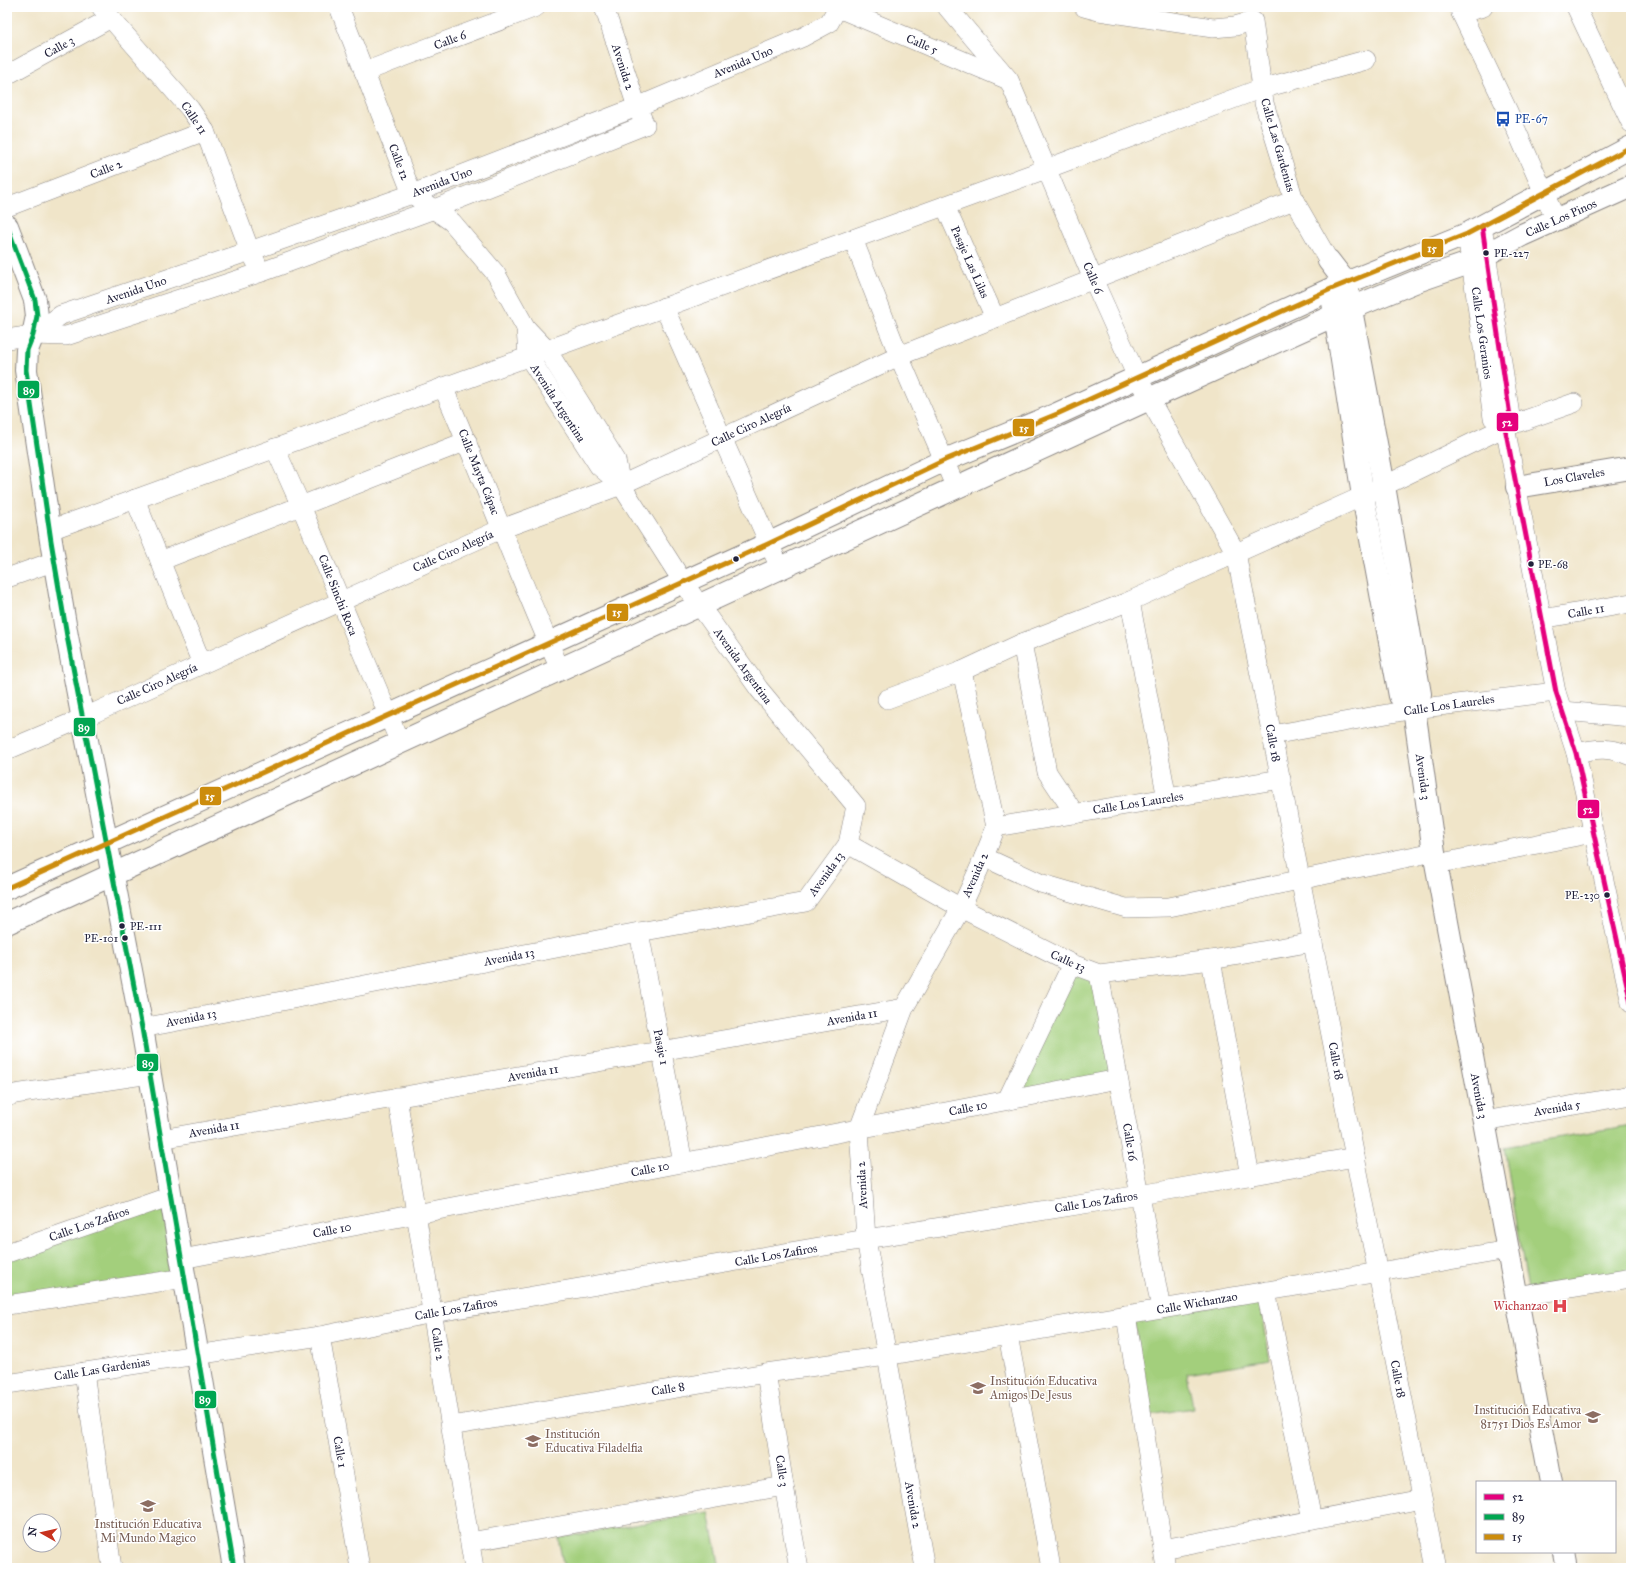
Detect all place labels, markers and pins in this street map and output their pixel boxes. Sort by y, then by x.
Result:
bus stop icon: PE-67 [1494,110,1512,128]
place label: PE-67 [1515,112,1548,126]
place label: PE-227 [1494,247,1529,260]
marker: PE-227 [1481,248,1491,258]
unlabelled marker [731,554,741,564]
place label: PE-68 [1538,558,1568,571]
marker: PE-68 [1526,559,1536,569]
place label: PE-230 [1565,889,1600,902]
marker: PE-230 [1602,890,1612,900]
place label: PE-111 [130,920,162,933]
marker: PE-111 [117,921,127,931]
place label: PE-101 [84,932,118,945]
marker: PE-101 [120,933,130,943]
hospital icon: Wichanzao [1551,1297,1569,1315]
place label: Wichanzao [1493,1299,1548,1313]
place label: Institución Educativa Amigos De Jesus [989,1374,1098,1403]
school or university icon: Institución Educativa Amigos De Jesus [969,1379,987,1397]
place label: Institución Educativa 81751 Dios Es Amor [1474,1403,1582,1431]
school or university icon: Institución Educativa 81751 Dios Es Amor [1584,1408,1602,1426]
place label: Institución Educativa Filadelfia [545,1427,644,1455]
school or university icon: Institución Educativa Filadelfia [524,1432,542,1450]
school or university icon: Institución Educativa Mi Mundo Magico [139,1497,157,1515]
place label: Institución Educativa Mi Mundo Magico [94,1517,202,1546]

